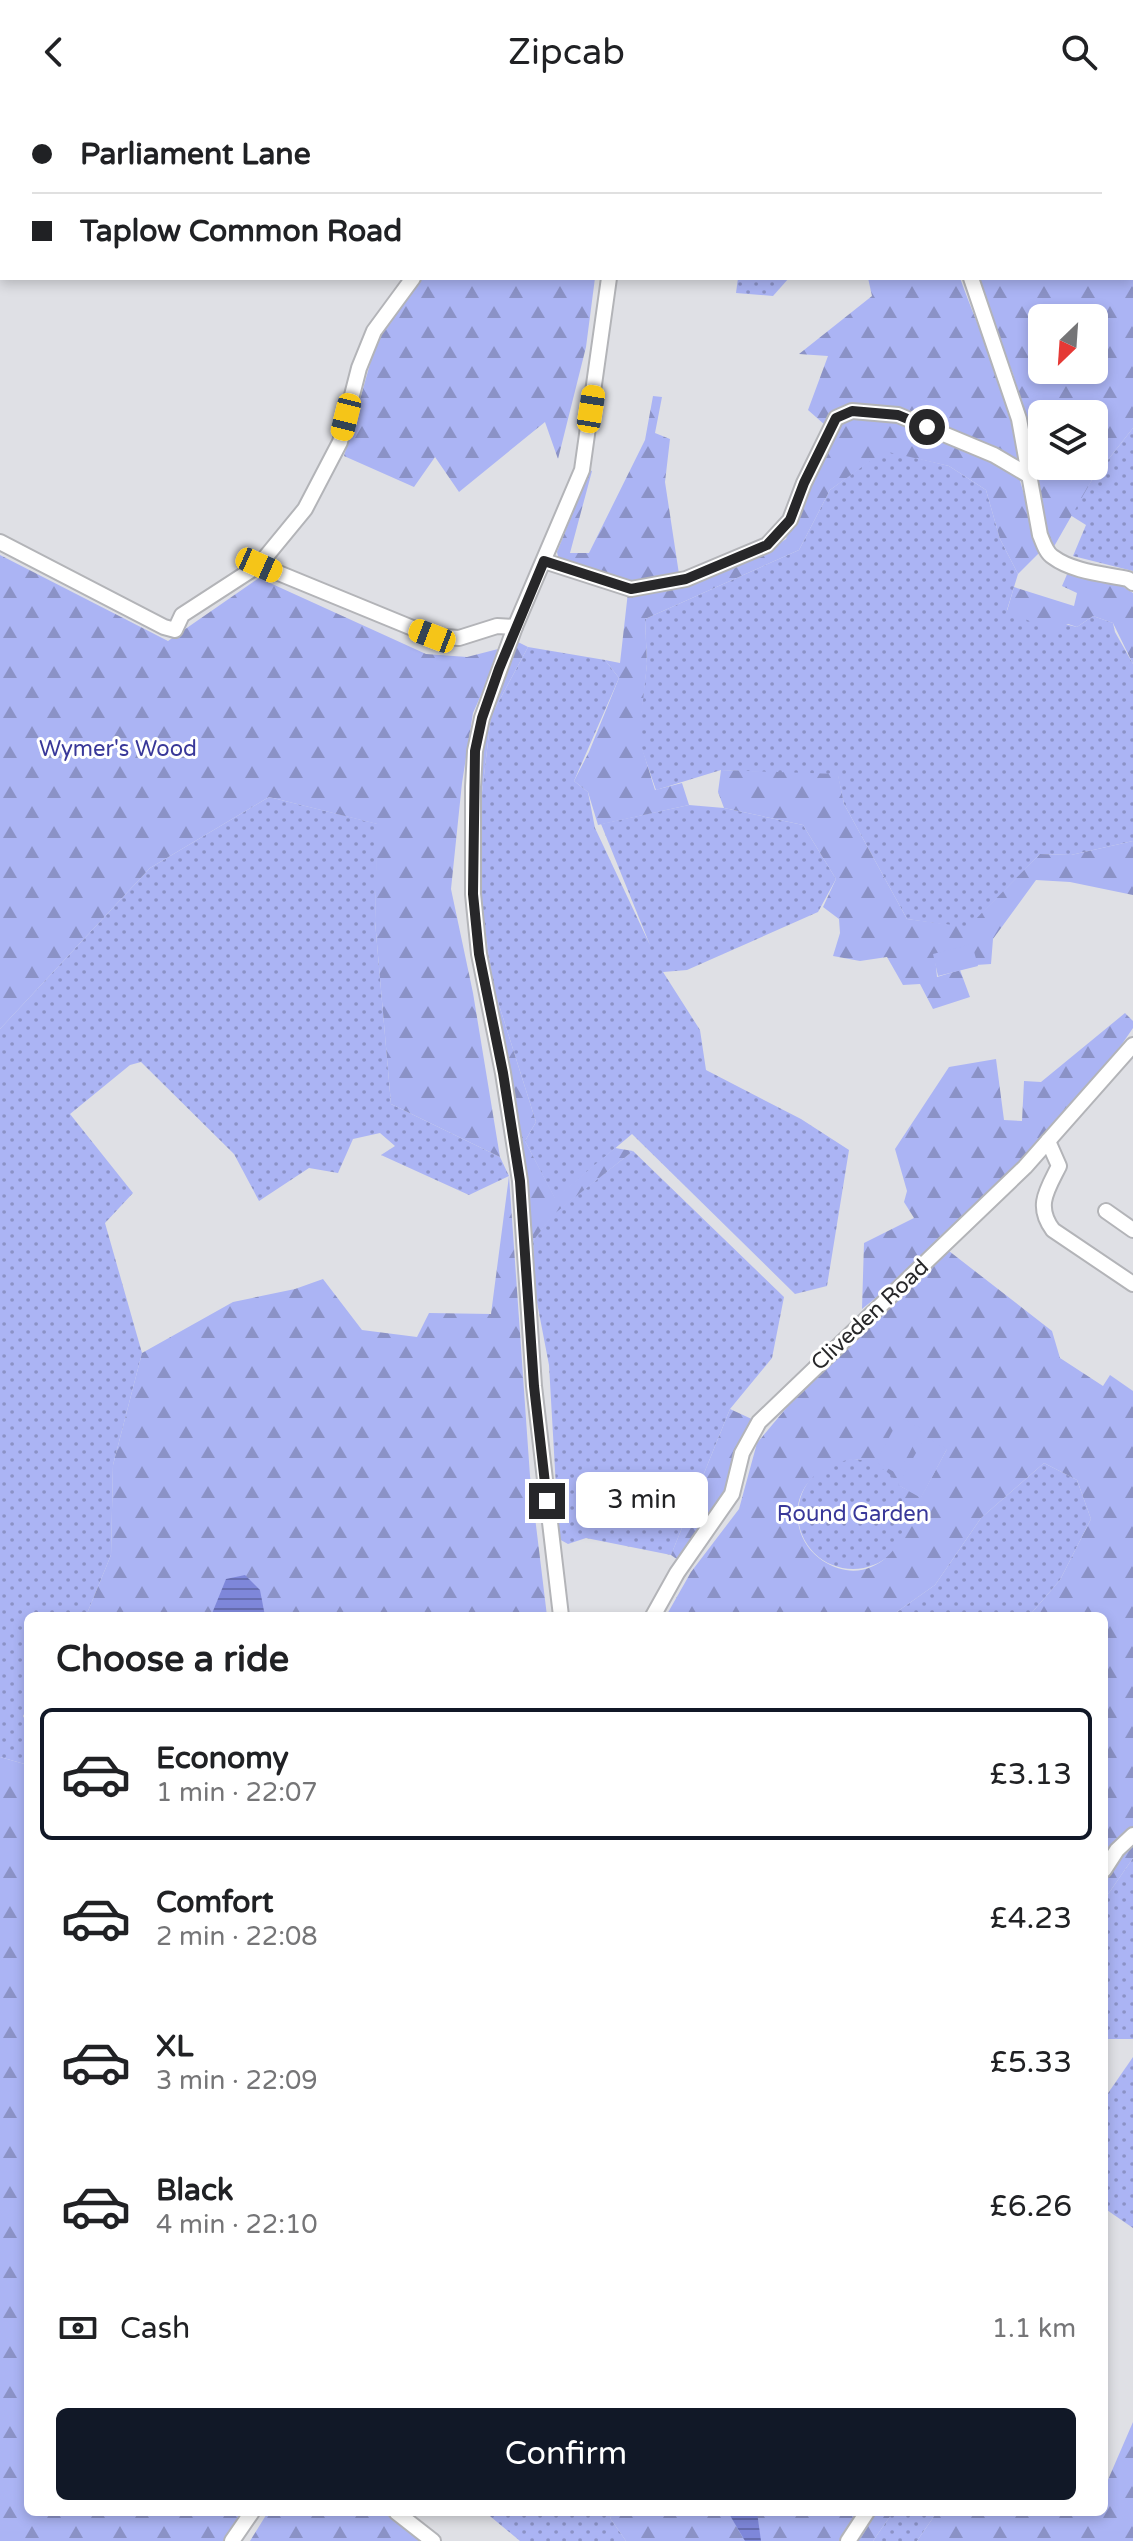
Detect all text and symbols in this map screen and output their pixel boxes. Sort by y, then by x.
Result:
icon: back [32,30,76,74]
icon: search [1057,30,1101,74]
text: Zipcab [508,31,625,74]
text: Parliament Lane [80,136,311,173]
text: Taplow Common Road [80,213,402,250]
north arrow [1028,304,1108,384]
map controls [1028,304,1108,480]
car [575,383,607,435]
car [329,391,363,443]
button: layers [1028,400,1108,480]
route start [909,409,945,445]
car [232,544,286,586]
car [405,616,459,656]
park label: Wymer's Wood [39,736,197,762]
street label: Cliveden Road [806,1254,934,1376]
callout: 3 min [575,1473,707,1529]
route end [529,1483,565,1519]
text: 3 min [607,1484,677,1515]
park label: Round Garden [777,1501,929,1527]
text: Choose a ride [56,1638,289,1681]
icon: car [60,1738,132,1810]
text: Economy [156,1740,289,1777]
text: £3.13 [990,1756,1072,1793]
text: 1 min · 22:07 [156,1777,318,1808]
icon: car [60,1882,132,1954]
text: Comfort [156,1884,274,1921]
text: £4.23 [990,1900,1072,1937]
text: 2 min · 22:08 [156,1921,318,1952]
icon: car [60,2026,132,2098]
text: XL [156,2028,193,2065]
text: £5.33 [990,2044,1072,2081]
text: 3 min · 22:09 [156,2065,318,2096]
icon: car [60,2170,132,2242]
text: Black [156,2172,233,2209]
text: £6.26 [990,2188,1072,2225]
text: 4 min · 22:10 [156,2209,318,2240]
icon: cash [56,2306,100,2350]
text: Cash [120,2310,190,2347]
text: 1.1 km [992,2313,1076,2344]
button: Confirm [56,2408,1076,2500]

